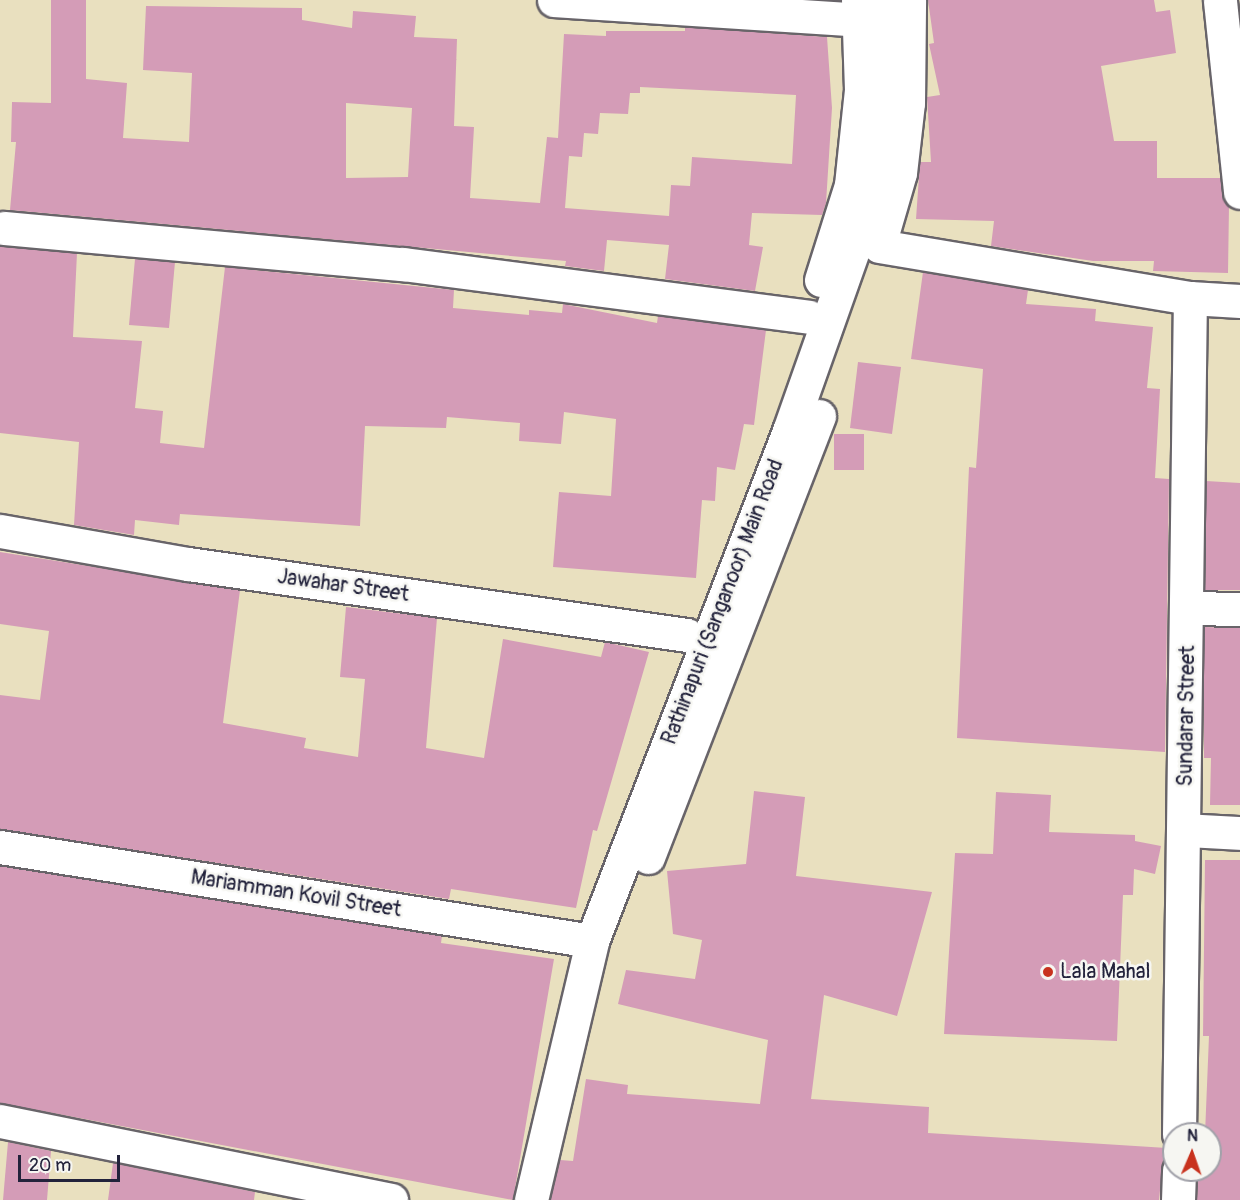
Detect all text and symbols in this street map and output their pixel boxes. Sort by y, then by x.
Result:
street label: Rathinapuri (Sanganoor) Main Road [657,456,789,748]
street label: Jawahar Street [276,564,410,608]
street label: Sundarar Street [1173,645,1201,787]
street label: Mariamman Kovil Street [189,865,403,923]
place label: Lala Mahal [1060,959,1150,985]
marker: Lala Mahal [1041,965,1055,979]
north arrow [1162,1122,1222,1182]
text: N [1187,1126,1198,1146]
scale bar [21,1143,123,1181]
text: 20 m [29,1154,71,1177]

